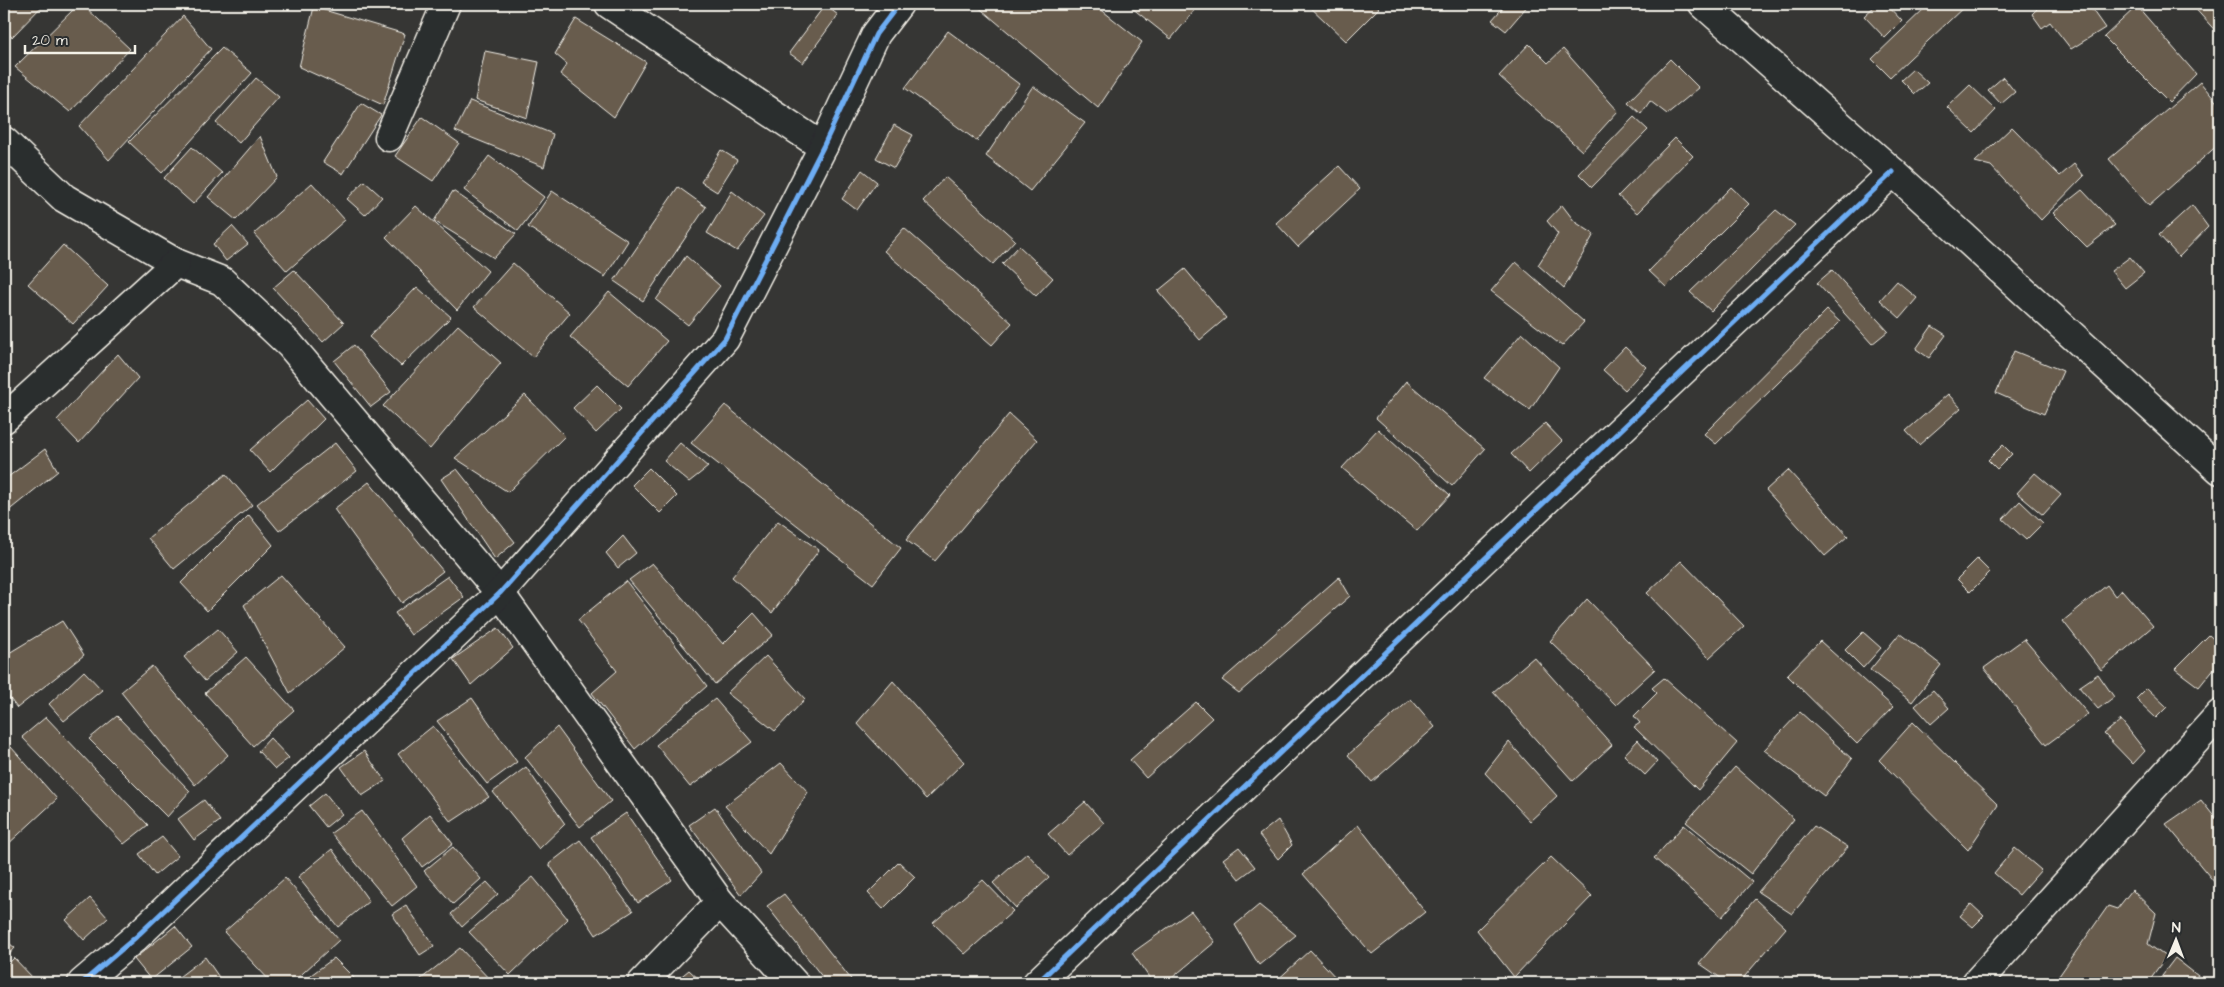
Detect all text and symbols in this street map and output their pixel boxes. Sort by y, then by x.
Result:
scale bar [25,22,135,54]
text: 20 m [32,30,68,51]
north arrow [2152,914,2202,964]
text: N [2172,918,2181,938]

